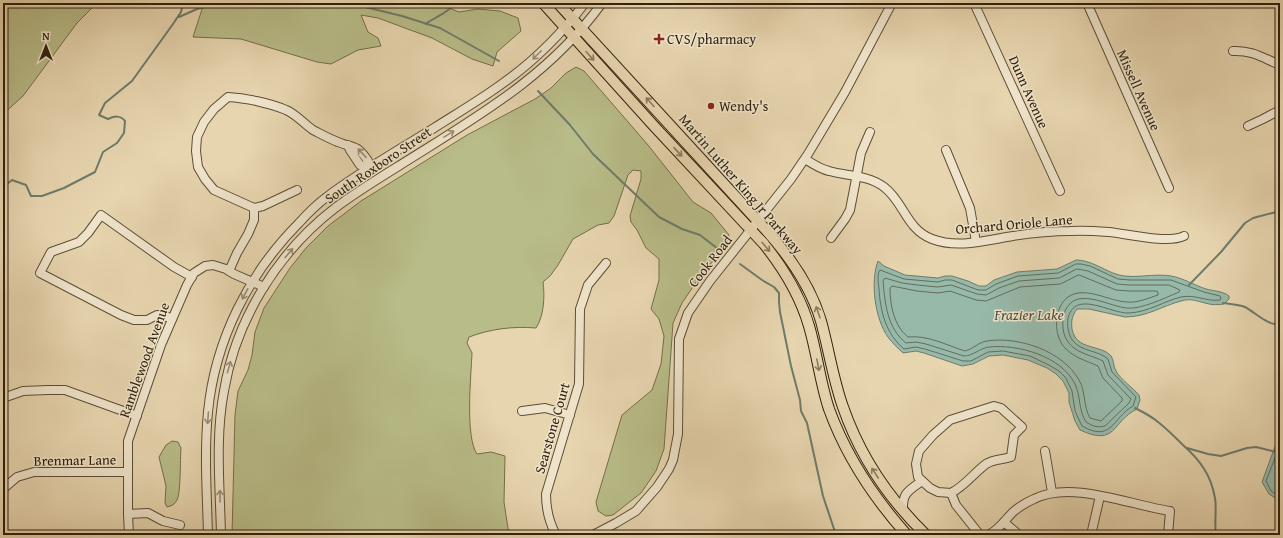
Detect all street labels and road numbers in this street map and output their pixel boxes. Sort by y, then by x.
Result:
street label: Missell Avenue [1112,46,1166,134]
street label: Dunn Avenue [1004,52,1054,132]
street label: Martin Luther King Jr Parkway [674,110,808,259]
street label: South Roxboro Street [321,122,435,208]
street label: Orchard Oriole Lane [955,209,1074,239]
street label: Cook Road [683,230,737,291]
street label: Ramblewood Avenue [114,299,174,420]
street label: Searstone Court [529,380,575,476]
street label: Brenmar Lane [33,449,117,471]

